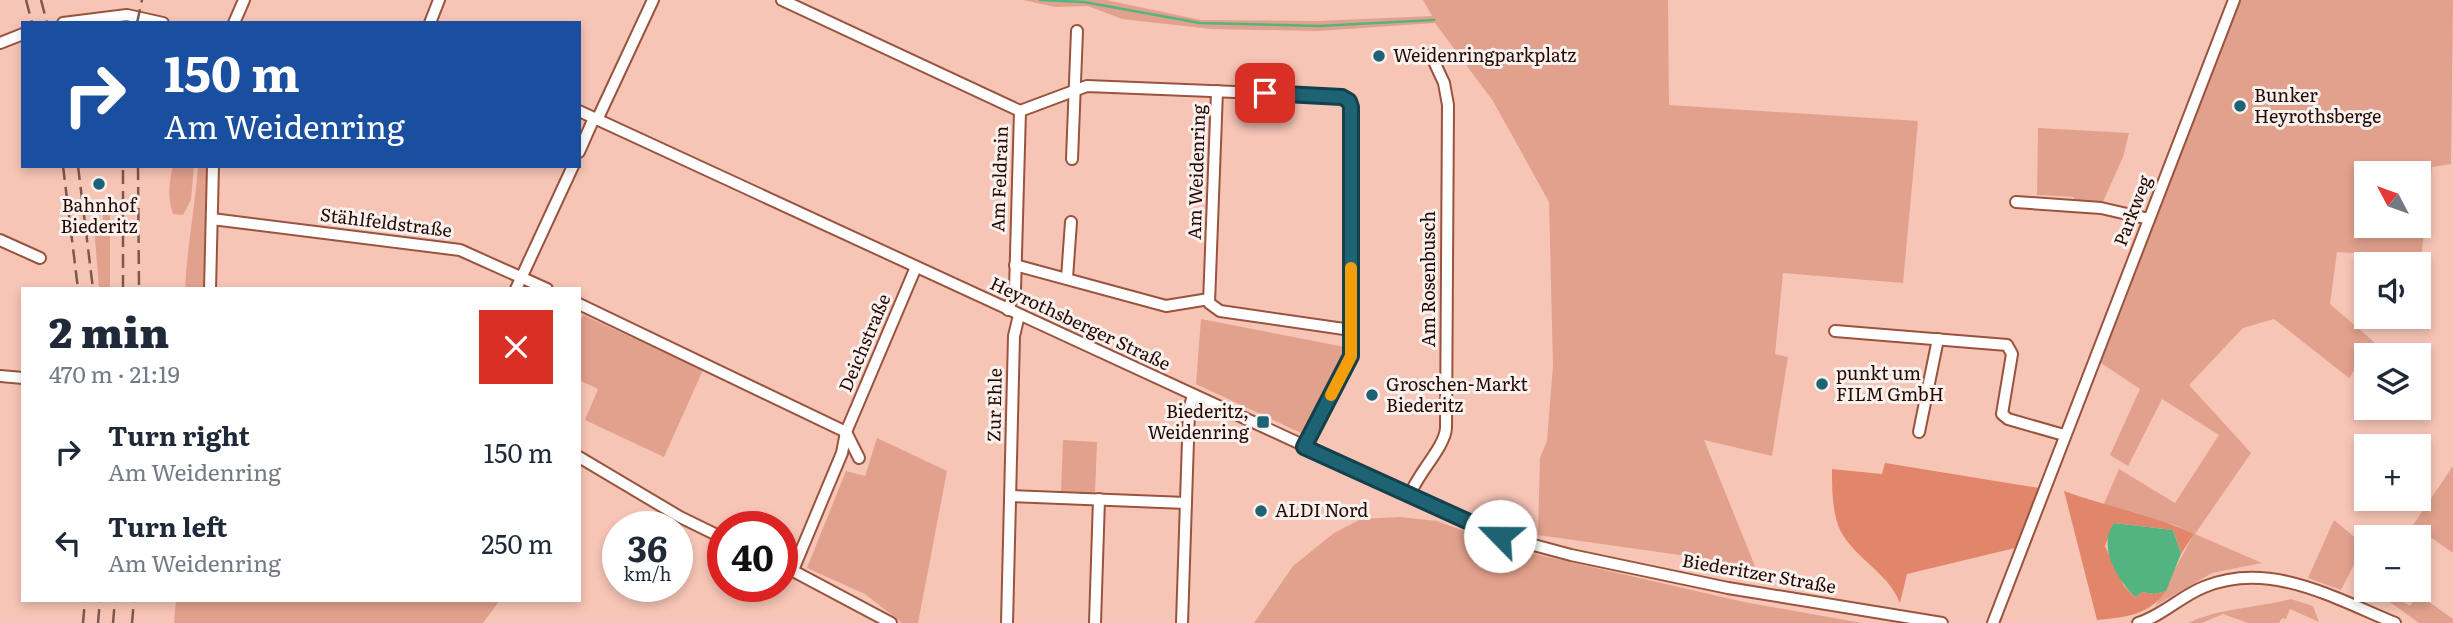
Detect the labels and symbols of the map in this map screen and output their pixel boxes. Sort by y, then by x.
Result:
place label: Weidenringparkplatz [1393,41,1577,68]
marker: Weidenringparkplatz [1371,48,1387,64]
pin [1235,63,1295,123]
place label: Bunker Heyrothsberge [2254,81,2381,129]
marker: Bunker Heyrothsberge [2232,98,2248,114]
street label: Am Weidenring [1180,103,1211,240]
street label: Am Feldrain [983,125,1014,233]
north arrow [2354,161,2431,238]
street label: Parkweg [2106,170,2158,250]
marker: Bahnhof Biederitz [91,176,107,192]
place label: Bahnhof Biederitz [60,191,138,239]
street label: Stählfeldstraße [319,200,454,243]
street label: Am Rosenbusch [1414,211,1441,347]
street label: Heyrothsberger Straße [986,269,1175,376]
street label: Deichstraße [831,289,896,396]
place label: punkt um FILM GmbH [1836,359,1944,407]
street label: Zur Ehle [979,368,1008,442]
place label: Groschen-Markt Biederitz [1386,370,1529,418]
marker: punkt um FILM GmbH [1814,376,1830,392]
marker: Groschen-Markt Biederitz [1364,387,1380,403]
place label: Biederitz, Weidenring [1147,397,1250,445]
marker: Biederitz, Weidenring [1255,414,1271,430]
place label: ALDI Nord [1275,496,1368,523]
position arrow [1463,499,1537,573]
marker: ALDI Nord [1253,503,1269,519]
speed limit sign: 40 [707,511,798,602]
street label: Biederitzer Straße [1680,546,1838,599]

